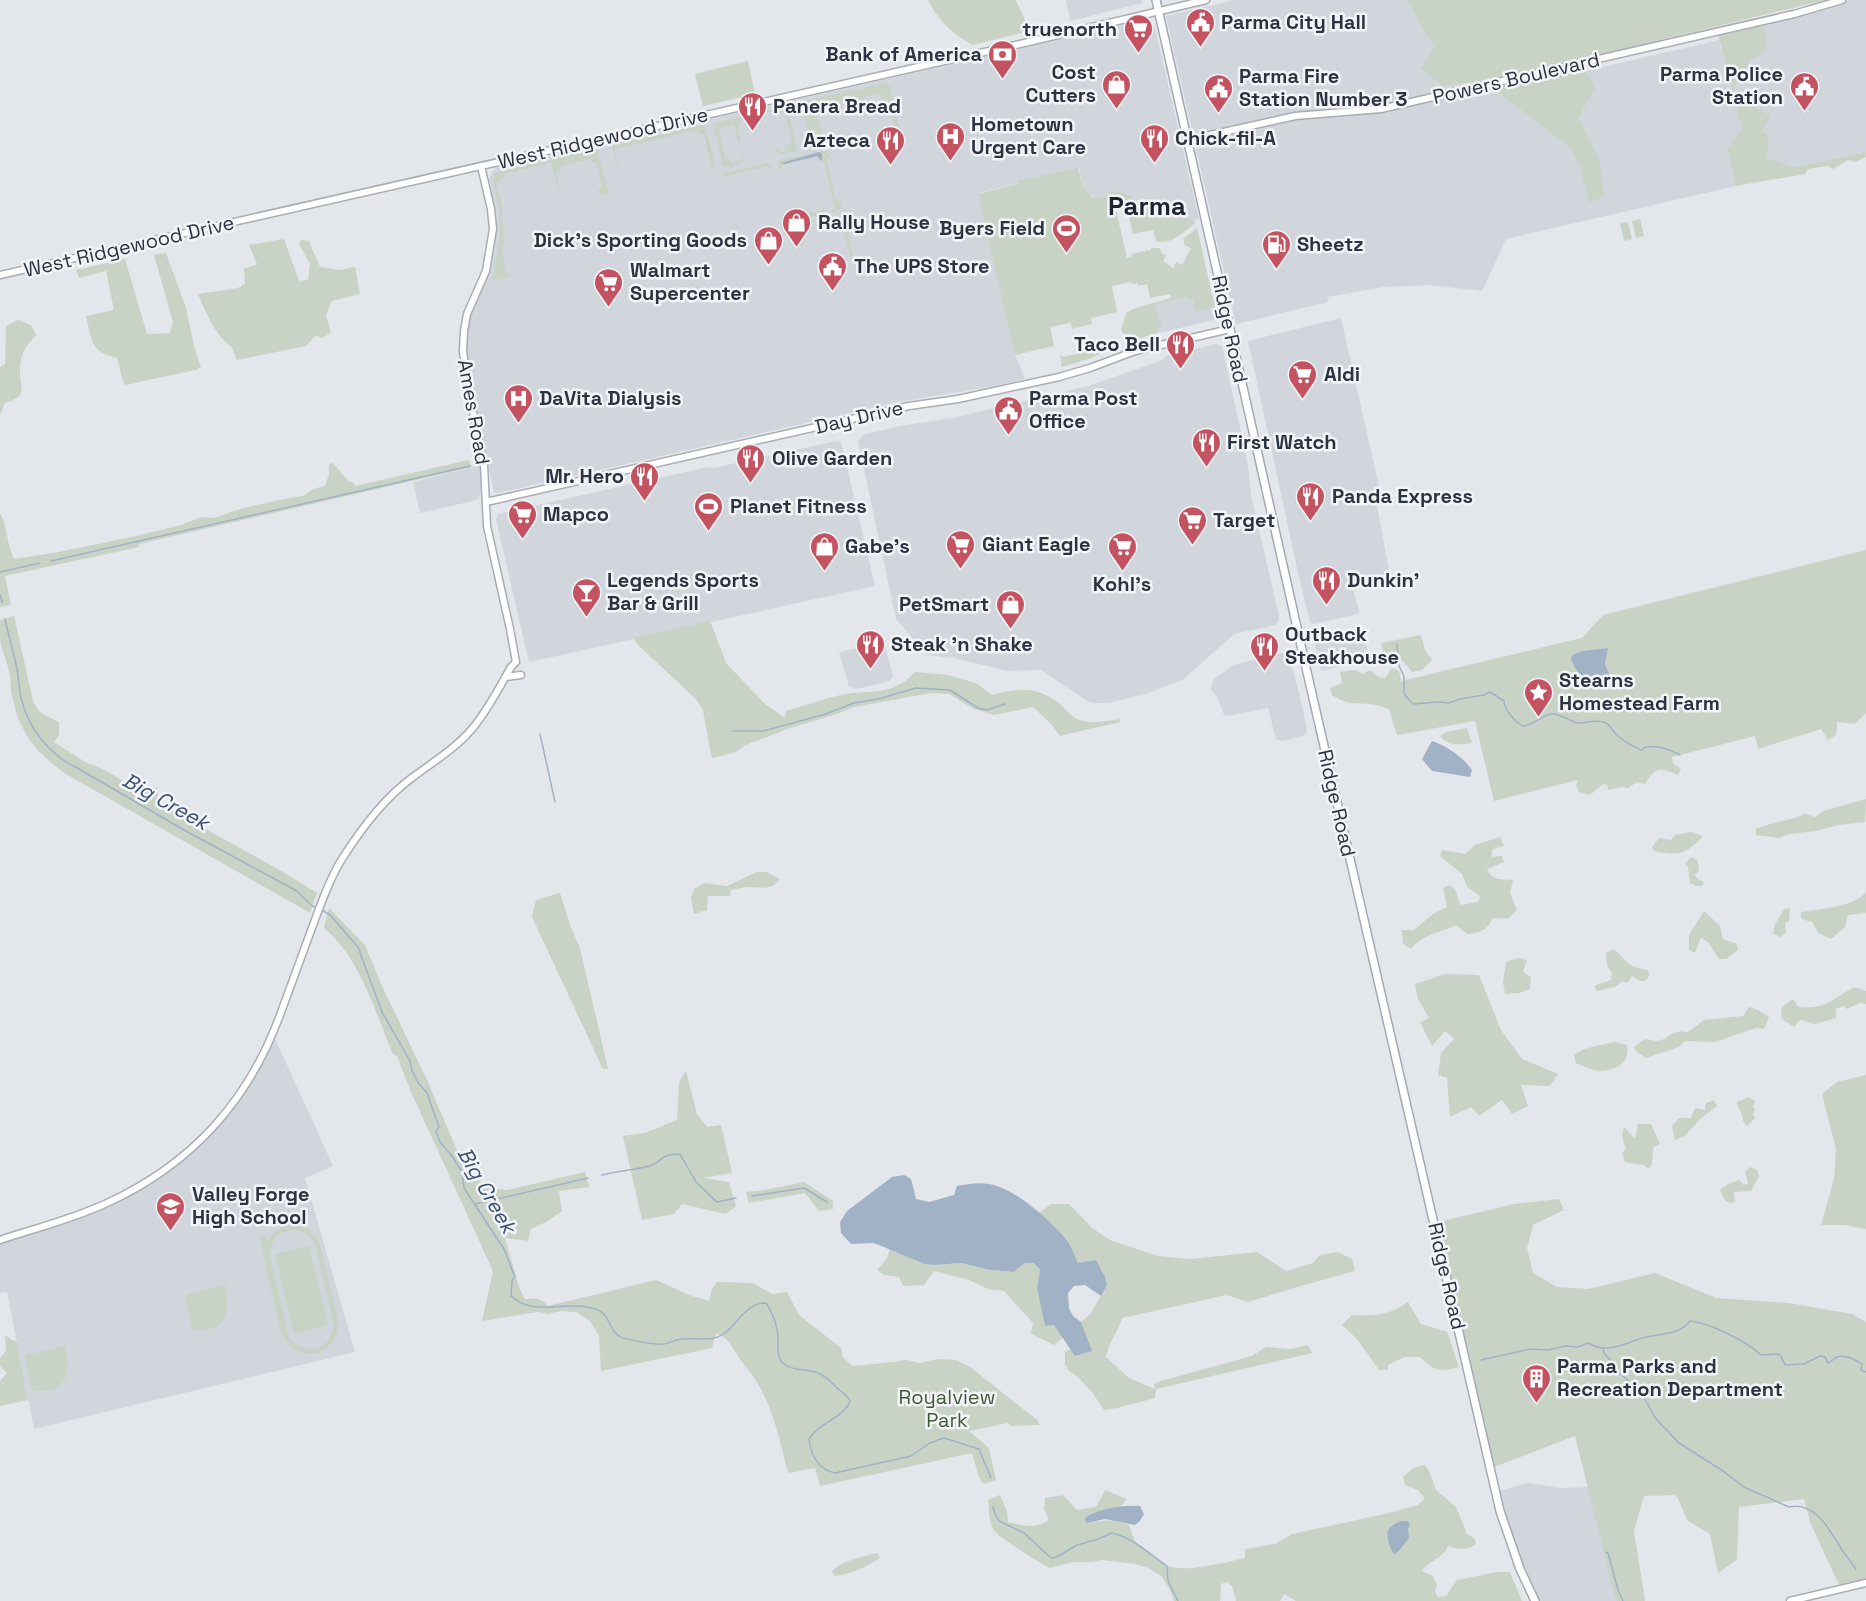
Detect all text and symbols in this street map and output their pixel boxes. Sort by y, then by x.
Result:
public building icon: Parma City Hall [1184,6,1216,48]
place label: Parma City Hall [1221,9,1366,35]
supermarket icon: truenorth [1122,13,1154,55]
place label: truenorth [1022,16,1117,42]
bank icon: Bank of America [987,38,1019,80]
place label: Bank of America [825,41,982,67]
street label: Powers Boulevard [1430,46,1602,110]
place label: Cost Cutters [1025,59,1096,108]
place label: Parma Police Station [1660,61,1783,110]
place label: Parma Fire Station Number 3 [1239,63,1407,112]
shop icon: Cost Cutters [1101,68,1133,110]
public building icon: Parma Police Station [1788,70,1820,112]
public building icon: Parma Fire Station Number 3 [1202,72,1234,114]
restaurant icon: Panera Bread [736,90,768,132]
place label: Panera Bread [773,93,901,119]
street label: West Ridgewood Drive [495,101,711,175]
place label: Hometown Urgent Care [971,111,1086,160]
hospital icon: Hometown Urgent Care [934,120,966,162]
restaurant icon: Chick-fil-A [1138,122,1170,164]
restaurant icon: Azteca [875,124,907,166]
place label: Chick-fil-A [1175,125,1276,151]
place label: Azteca [803,127,870,153]
district label: Parma [1108,189,1186,223]
shop icon: Rally House [781,206,813,248]
street label: West Ridgewood Drive [21,209,237,283]
place label: Rally House [818,209,930,235]
sports icon: Byers Field [1050,212,1082,254]
place label: Byers Field [939,215,1045,241]
shop icon: Dick's Sporting Goods [752,224,784,266]
place label: Dick's Sporting Goods [534,227,747,253]
fuel station icon: Sheetz [1260,228,1292,270]
place label: Sheetz [1297,231,1364,257]
public building icon: The UPS Store [817,250,849,292]
place label: The UPS Store [854,253,990,279]
place label: Walmart Supercenter [630,257,750,306]
supermarket icon: Walmart Supercenter [593,266,625,308]
street label: Ridge Road [1206,273,1254,385]
restaurant icon: Taco Bell [1165,328,1197,370]
place label: Taco Bell [1074,331,1160,357]
street label: Ames Road [452,357,496,467]
supermarket icon: Aldi [1287,358,1319,400]
place label: Aldi [1324,361,1360,387]
hospital icon: DaVita Dialysis [502,382,534,424]
place label: DaVita Dialysis [539,385,681,411]
place label: Parma Post Office [1029,385,1138,434]
street label: Day Drive [812,394,906,440]
public building icon: Parma Post Office [992,394,1024,436]
restaurant icon: First Watch [1190,426,1222,468]
place label: First Watch [1227,429,1337,455]
restaurant icon: Olive Garden [735,442,767,484]
place label: Olive Garden [772,445,892,471]
restaurant icon: Mr. Hero [629,460,661,502]
place label: Mr. Hero [545,463,624,489]
restaurant icon: Panda Express [1295,480,1327,522]
place label: Panda Express [1332,483,1473,509]
sports icon: Planet Fitness [693,490,725,532]
place label: Planet Fitness [730,493,867,519]
supermarket icon: Mapco [506,498,538,540]
place label: Mapco [543,501,609,527]
supermarket icon: Target [1176,504,1208,546]
place label: Target [1213,507,1275,533]
supermarket icon: Giant Eagle [945,528,977,570]
shop icon: Gabe's [808,530,840,572]
supermarket icon: Kohl's [1106,530,1138,572]
place label: Giant Eagle [982,531,1090,557]
place label: Gabe's [845,533,910,559]
restaurant icon: Dunkin' [1310,564,1342,606]
place label: Legends Sports Bar & Grill [607,567,759,616]
place label: Dunkin' [1347,567,1419,593]
place label: Kohl's [1093,571,1151,597]
bar icon: Legends Sports Bar & Grill [570,576,602,618]
shop icon: PetSmart [994,588,1026,630]
place label: PetSmart [899,591,989,617]
place label: Outback Steakhouse [1285,621,1399,670]
restaurant icon: Steak 'n Shake [854,628,886,670]
restaurant icon: Outback Steakhouse [1248,630,1280,672]
place label: Steak 'n Shake [891,631,1033,657]
place label: Stearns Homestead Farm [1559,667,1720,716]
place icon: Stearns Homestead Farm [1522,676,1554,718]
street label: Ridge Road [1312,747,1362,859]
water label: Big Creek [118,766,216,837]
water label: Big Creek [452,1142,524,1240]
place label: Valley Forge High School [192,1181,310,1230]
school or university icon: Valley Forge High School [155,1190,187,1232]
street label: Ridge Road [1422,1220,1472,1332]
place label: Parma Parks and Recreation Department [1557,1353,1783,1402]
building icon: Parma Parks and Recreation Department [1520,1362,1552,1404]
park label: Royalview Park [899,1384,995,1433]

